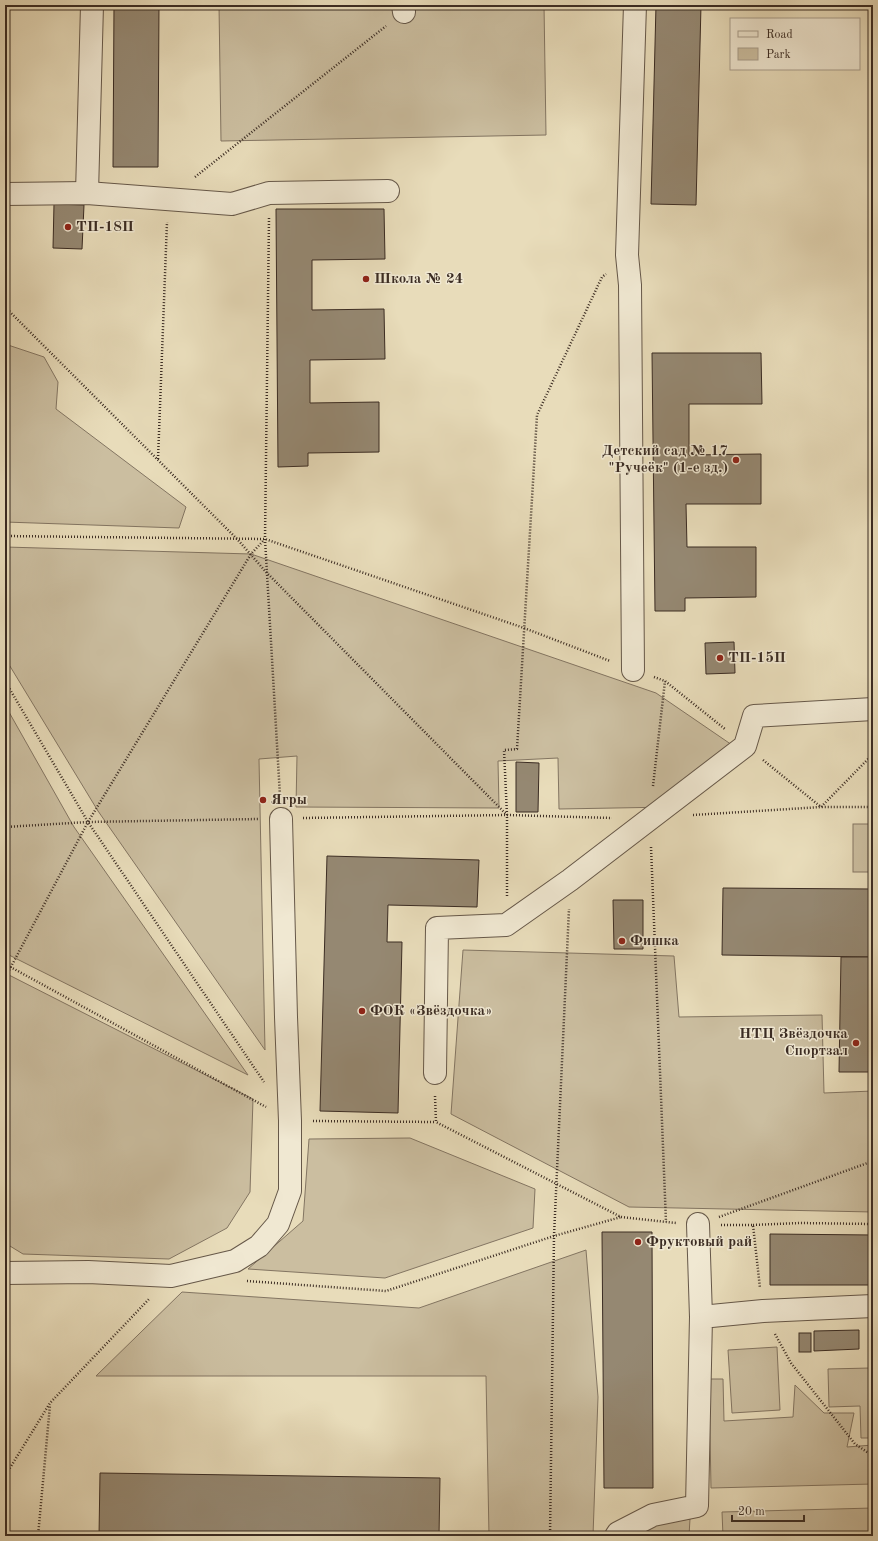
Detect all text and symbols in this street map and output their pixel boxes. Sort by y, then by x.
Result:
legend [730,18,860,70]
text: Road [766,29,793,41]
text: Park [766,49,791,61]
place label: ТП-18П [76,220,134,235]
marker: ТП-18П [63,222,73,232]
place label: Школа № 24 [374,272,463,287]
marker: Школа № 24 [361,274,371,284]
place label: Детский сад № 17 "Ручеёк" (1-е зд.) [602,444,728,476]
marker: Детский сад № 17 "Ручеёк" (1-е зд.) [731,455,741,465]
place label: ТП-15П [728,651,786,666]
marker: ТП-15П [715,653,725,663]
place label: Ягры [271,793,307,808]
marker: Ягры [258,795,268,805]
place label: Фишка [630,934,679,949]
marker: Фишка [617,936,627,946]
place label: ФОК «Звёздочка» [370,1004,492,1019]
marker: ФОК «Звёздочка» [357,1006,367,1016]
place label: НТЦ Звёздочка Спортзал [739,1027,848,1059]
marker: НТЦ Звёздочка Спортзал [851,1038,861,1048]
place label: Фруктовый рай [646,1235,752,1250]
marker: Фруктовый рай [633,1237,643,1247]
scale bar [732,1497,804,1523]
text: 20 m [738,1506,765,1518]

